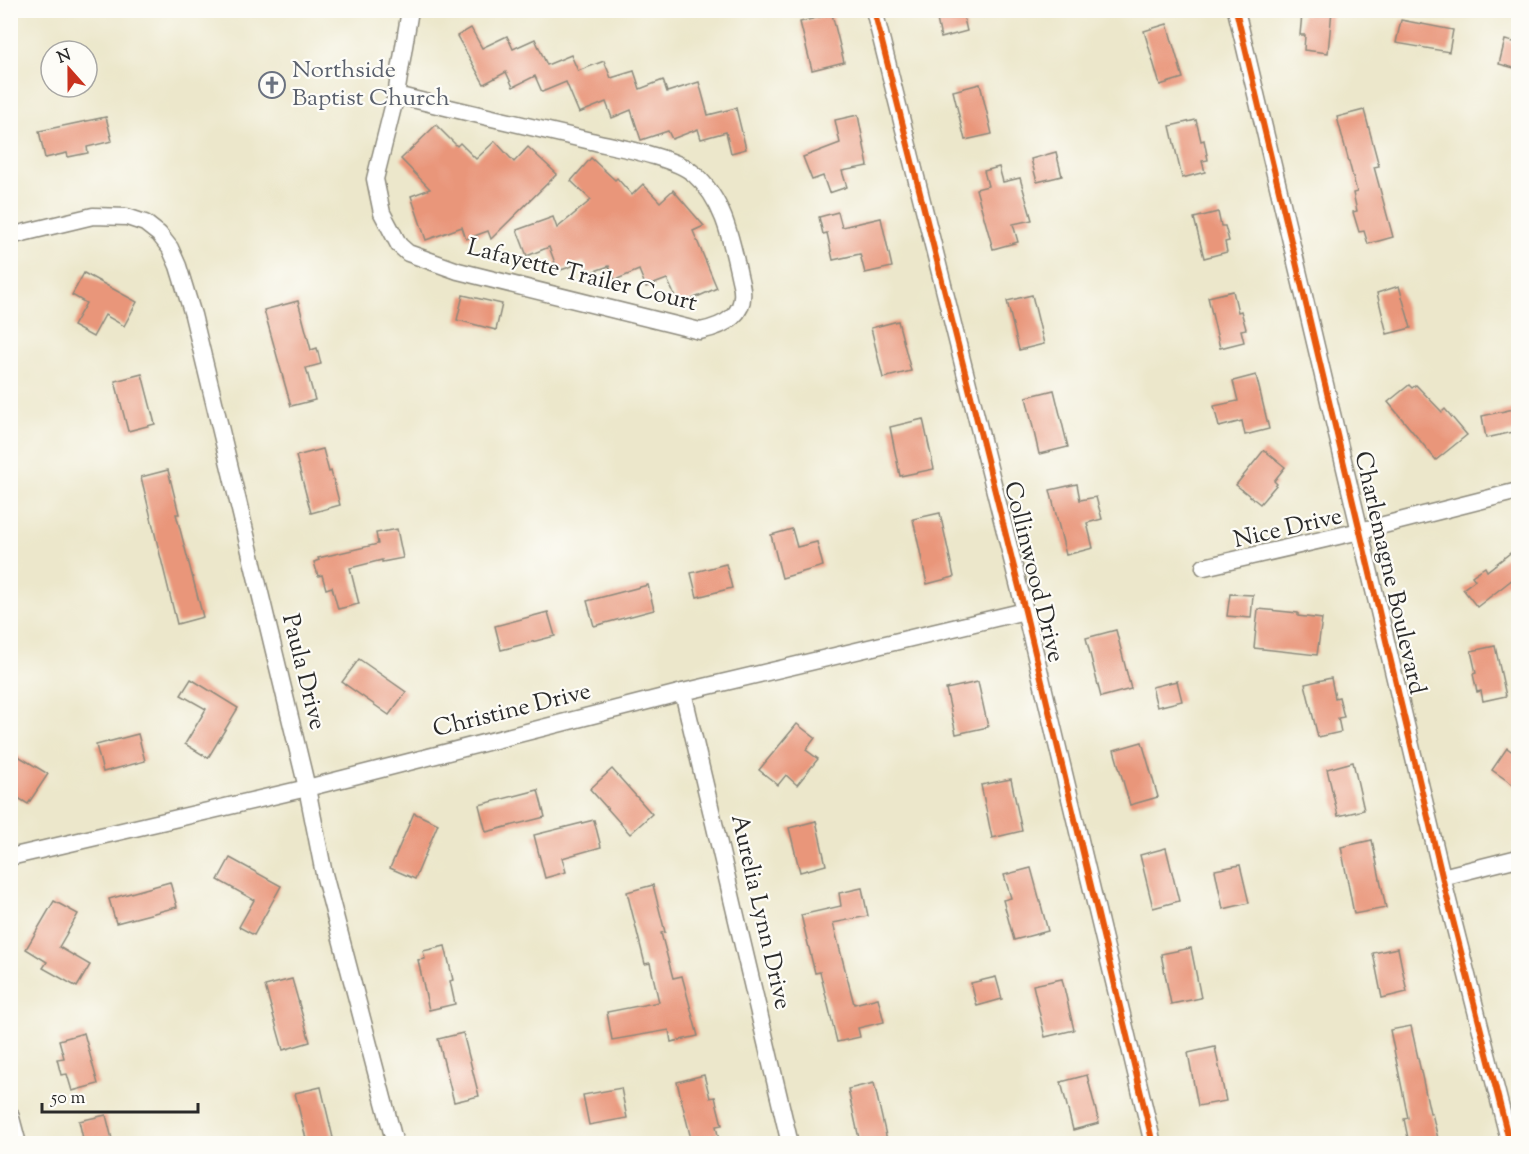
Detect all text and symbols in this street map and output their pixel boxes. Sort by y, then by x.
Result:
north arrow [39,39,99,99]
text: N [54,44,75,70]
place label: Northside Baptist Church [292,54,450,116]
church icon: Northside Baptist Church [257,70,287,100]
street label: Lafayette Trailer Court [463,231,701,321]
street label: Charlemagne Boulevard [1344,448,1434,698]
street label: Collinwood Drive [994,478,1072,666]
street label: Nice Drive [1230,500,1346,558]
street label: Paula Drive [272,610,334,734]
street label: Christine Drive [430,675,594,747]
street label: Aurelia Lynn Drive [721,811,799,1013]
scale bar [42,1076,198,1114]
text: 50 m [50,1086,86,1112]

